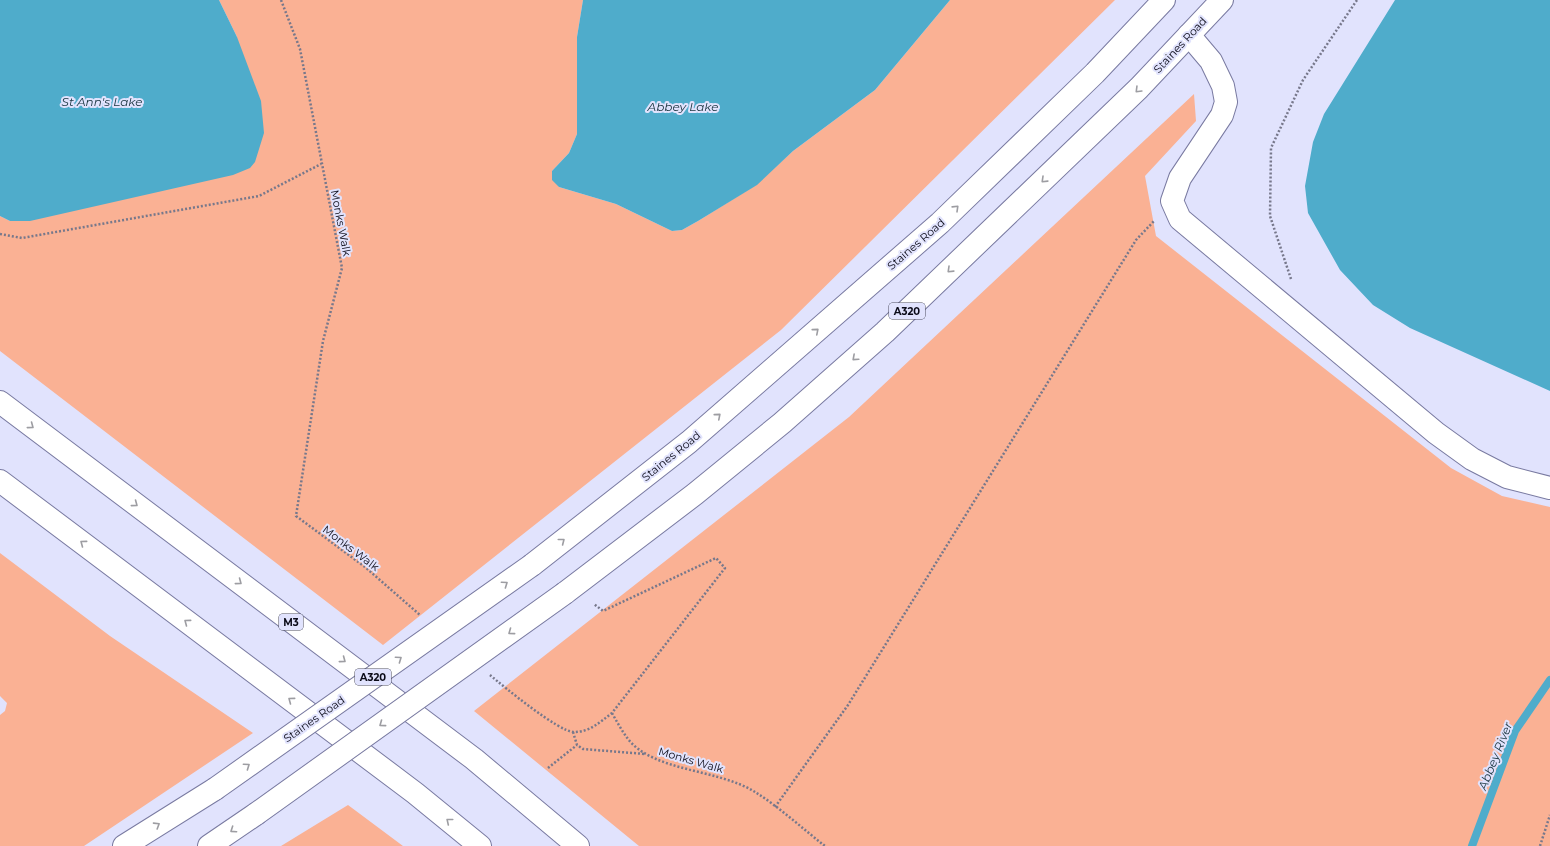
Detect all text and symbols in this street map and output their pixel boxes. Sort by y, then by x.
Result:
street label: Staines Road [1150,14,1210,76]
one-way arrow [1135,85,1143,93]
water label: St Ann's Lake [62,94,142,109]
water label: Abbey Lake [647,99,718,114]
one-way arrow [1041,175,1049,183]
street label: Monks Walk [328,189,354,258]
one-way arrow [951,205,959,213]
street label: Staines Road [884,215,948,273]
one-way arrow [947,265,955,273]
road number: A320 [889,303,925,319]
one-way arrow [812,329,819,336]
one-way arrow [853,354,860,361]
one-way arrow [714,414,721,421]
one-way arrow [27,421,34,428]
street label: Staines Road [639,428,703,484]
one-way arrow [131,499,138,507]
street label: Monks Walk [320,522,382,574]
one-way arrow [558,539,565,546]
one-way arrow [80,541,87,548]
one-way arrow [234,577,241,584]
one-way arrow [501,582,508,589]
road number: M3 [279,614,303,630]
one-way arrow [184,619,191,626]
one-way arrow [508,627,515,634]
one-way arrow [338,656,345,663]
one-way arrow [395,656,402,664]
road number: A320 [355,669,391,685]
street label: Staines Road [281,693,347,745]
one-way arrow [288,697,295,704]
one-way arrow [379,719,386,727]
water label: Abbey River [1474,720,1516,793]
street label: Monks Walk [657,744,726,776]
one-way arrow [243,764,250,771]
one-way arrow [447,819,454,826]
one-way arrow [153,822,160,830]
one-way arrow [230,825,237,832]

